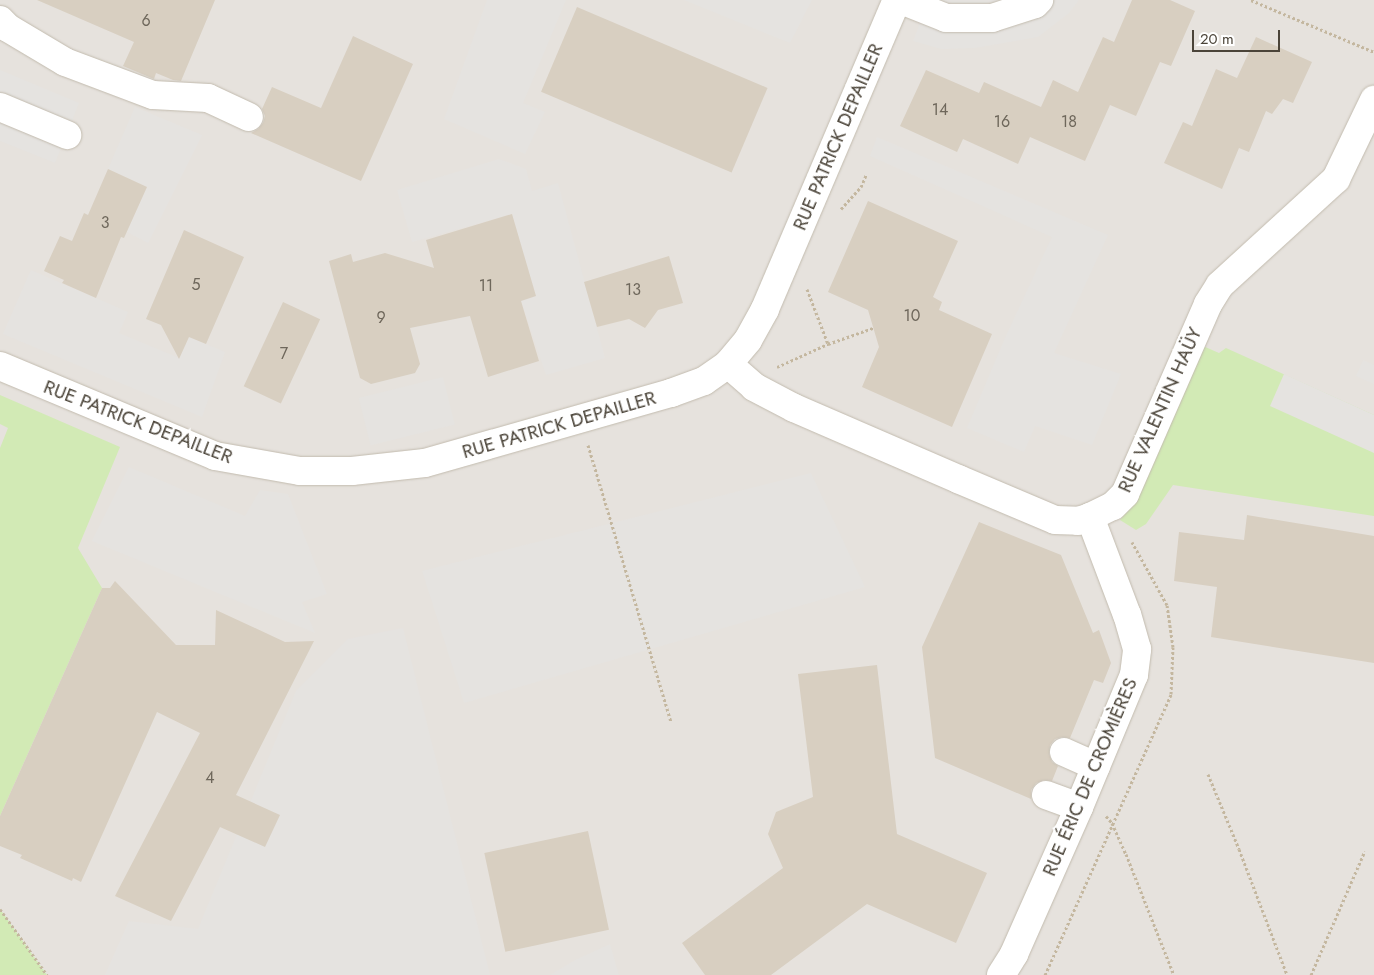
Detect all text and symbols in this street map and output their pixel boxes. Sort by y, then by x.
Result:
house number: 6 [141,11,151,31]
scale bar [1194,20,1282,52]
text: 20 m [1200,28,1234,50]
street label: RUE PATRICK DEPAILLER [788,40,888,234]
house number: 14 [932,100,948,120]
house number: 16 [994,112,1010,132]
house number: 18 [1061,112,1077,132]
house number: 3 [101,213,109,233]
house number: 5 [191,275,201,295]
house number: 11 [479,276,493,296]
house number: 13 [625,280,641,300]
house number: 10 [904,306,920,326]
house number: 9 [376,308,386,328]
street label: RUE VALENTIN HAÜY [1113,324,1207,496]
house number: 7 [280,344,288,364]
street label: RUE PATRICK DEPAILLER [40,375,236,469]
street label: RUE PATRICK DEPAILLER [460,386,658,464]
street label: RUE ÉRIC DE CROMIÈRES [1038,675,1142,879]
house number: 4 [205,768,215,788]

